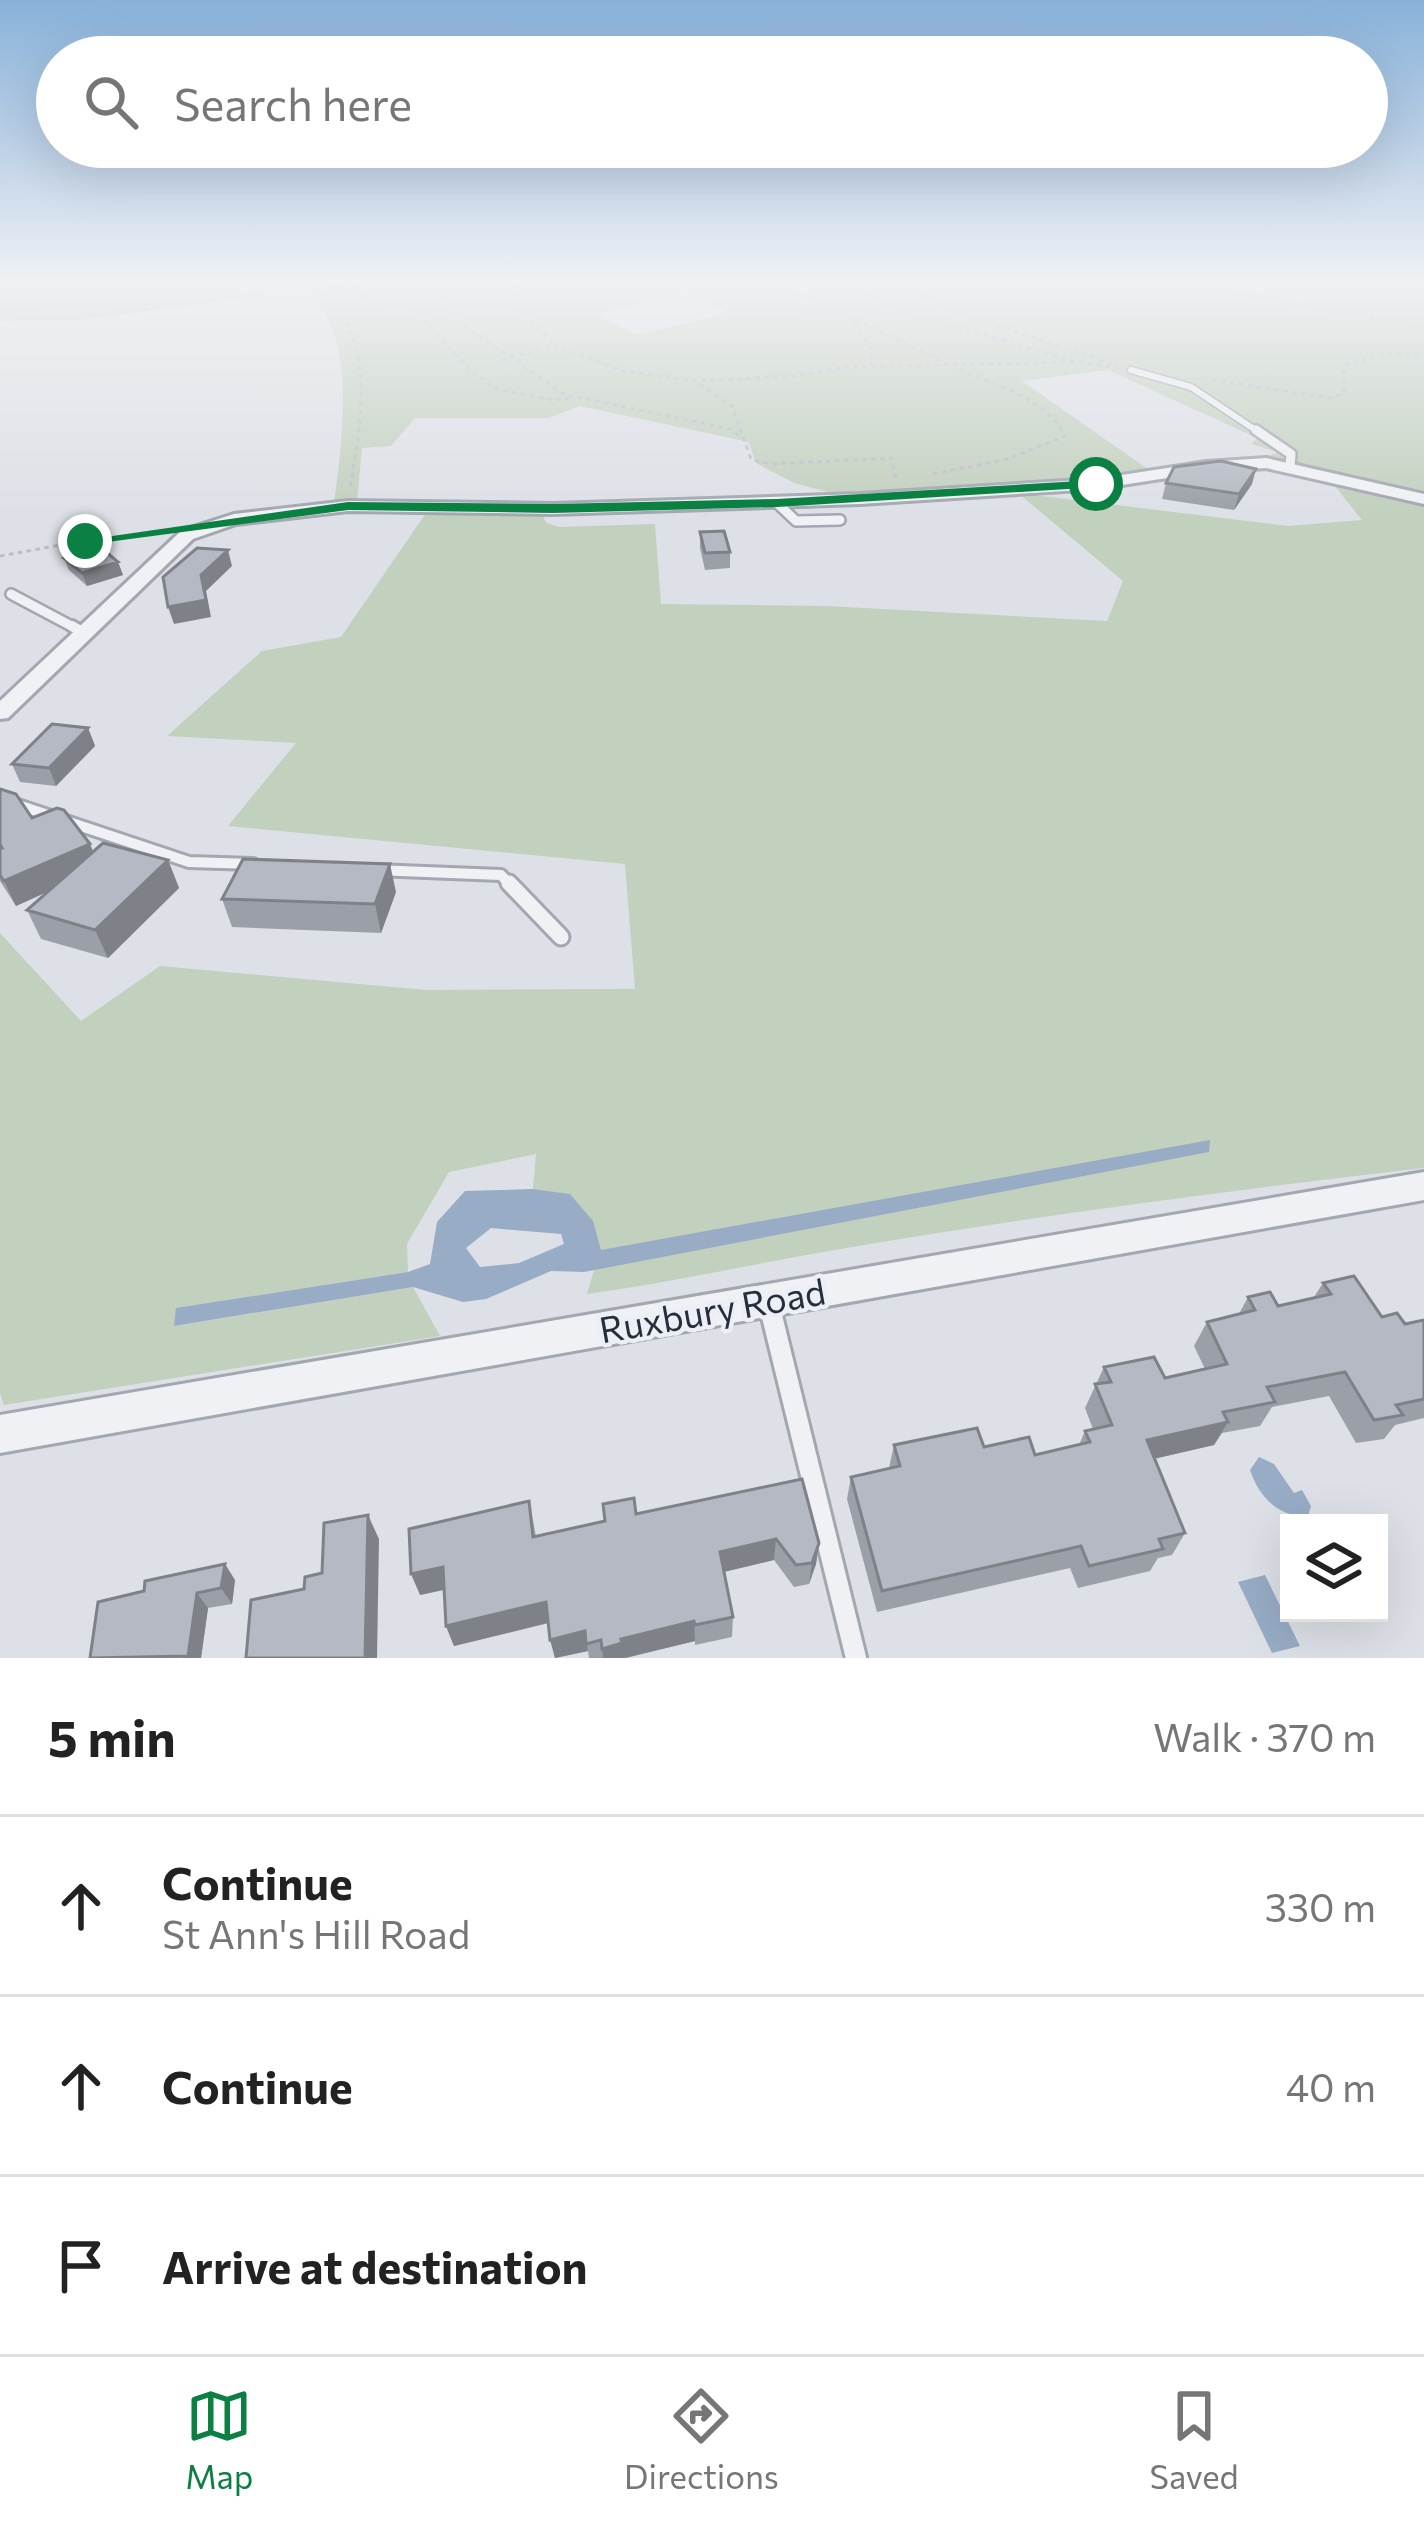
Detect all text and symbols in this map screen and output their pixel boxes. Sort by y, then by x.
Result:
search box [36,36,1388,168]
icon: search [78,69,144,135]
text: Search here [174,75,412,130]
route start [1069,457,1123,511]
route end [58,514,112,568]
street label: Ruxbury Road [596,1267,828,1351]
map controls [1280,1514,1388,1622]
button: layers [1280,1514,1388,1622]
text: 5 min [48,1705,176,1768]
text: Walk · 370 m [1153,1712,1376,1760]
text: Continue [162,1854,353,1909]
icon: ahead [48,1873,114,1939]
text: 330 m [1265,1882,1376,1930]
text: St Ann's Hill Road [162,1909,470,1957]
icon: ahead [48,2053,114,2119]
text: Continue [162,2058,353,2113]
text: 40 m [1286,2062,1376,2110]
icon: arrive [48,2233,114,2299]
text: Arrive at destination [162,2238,588,2293]
tab: Map [185,2383,253,2496]
tab: Directions [624,2383,779,2496]
tab: Saved [1150,2383,1239,2496]

